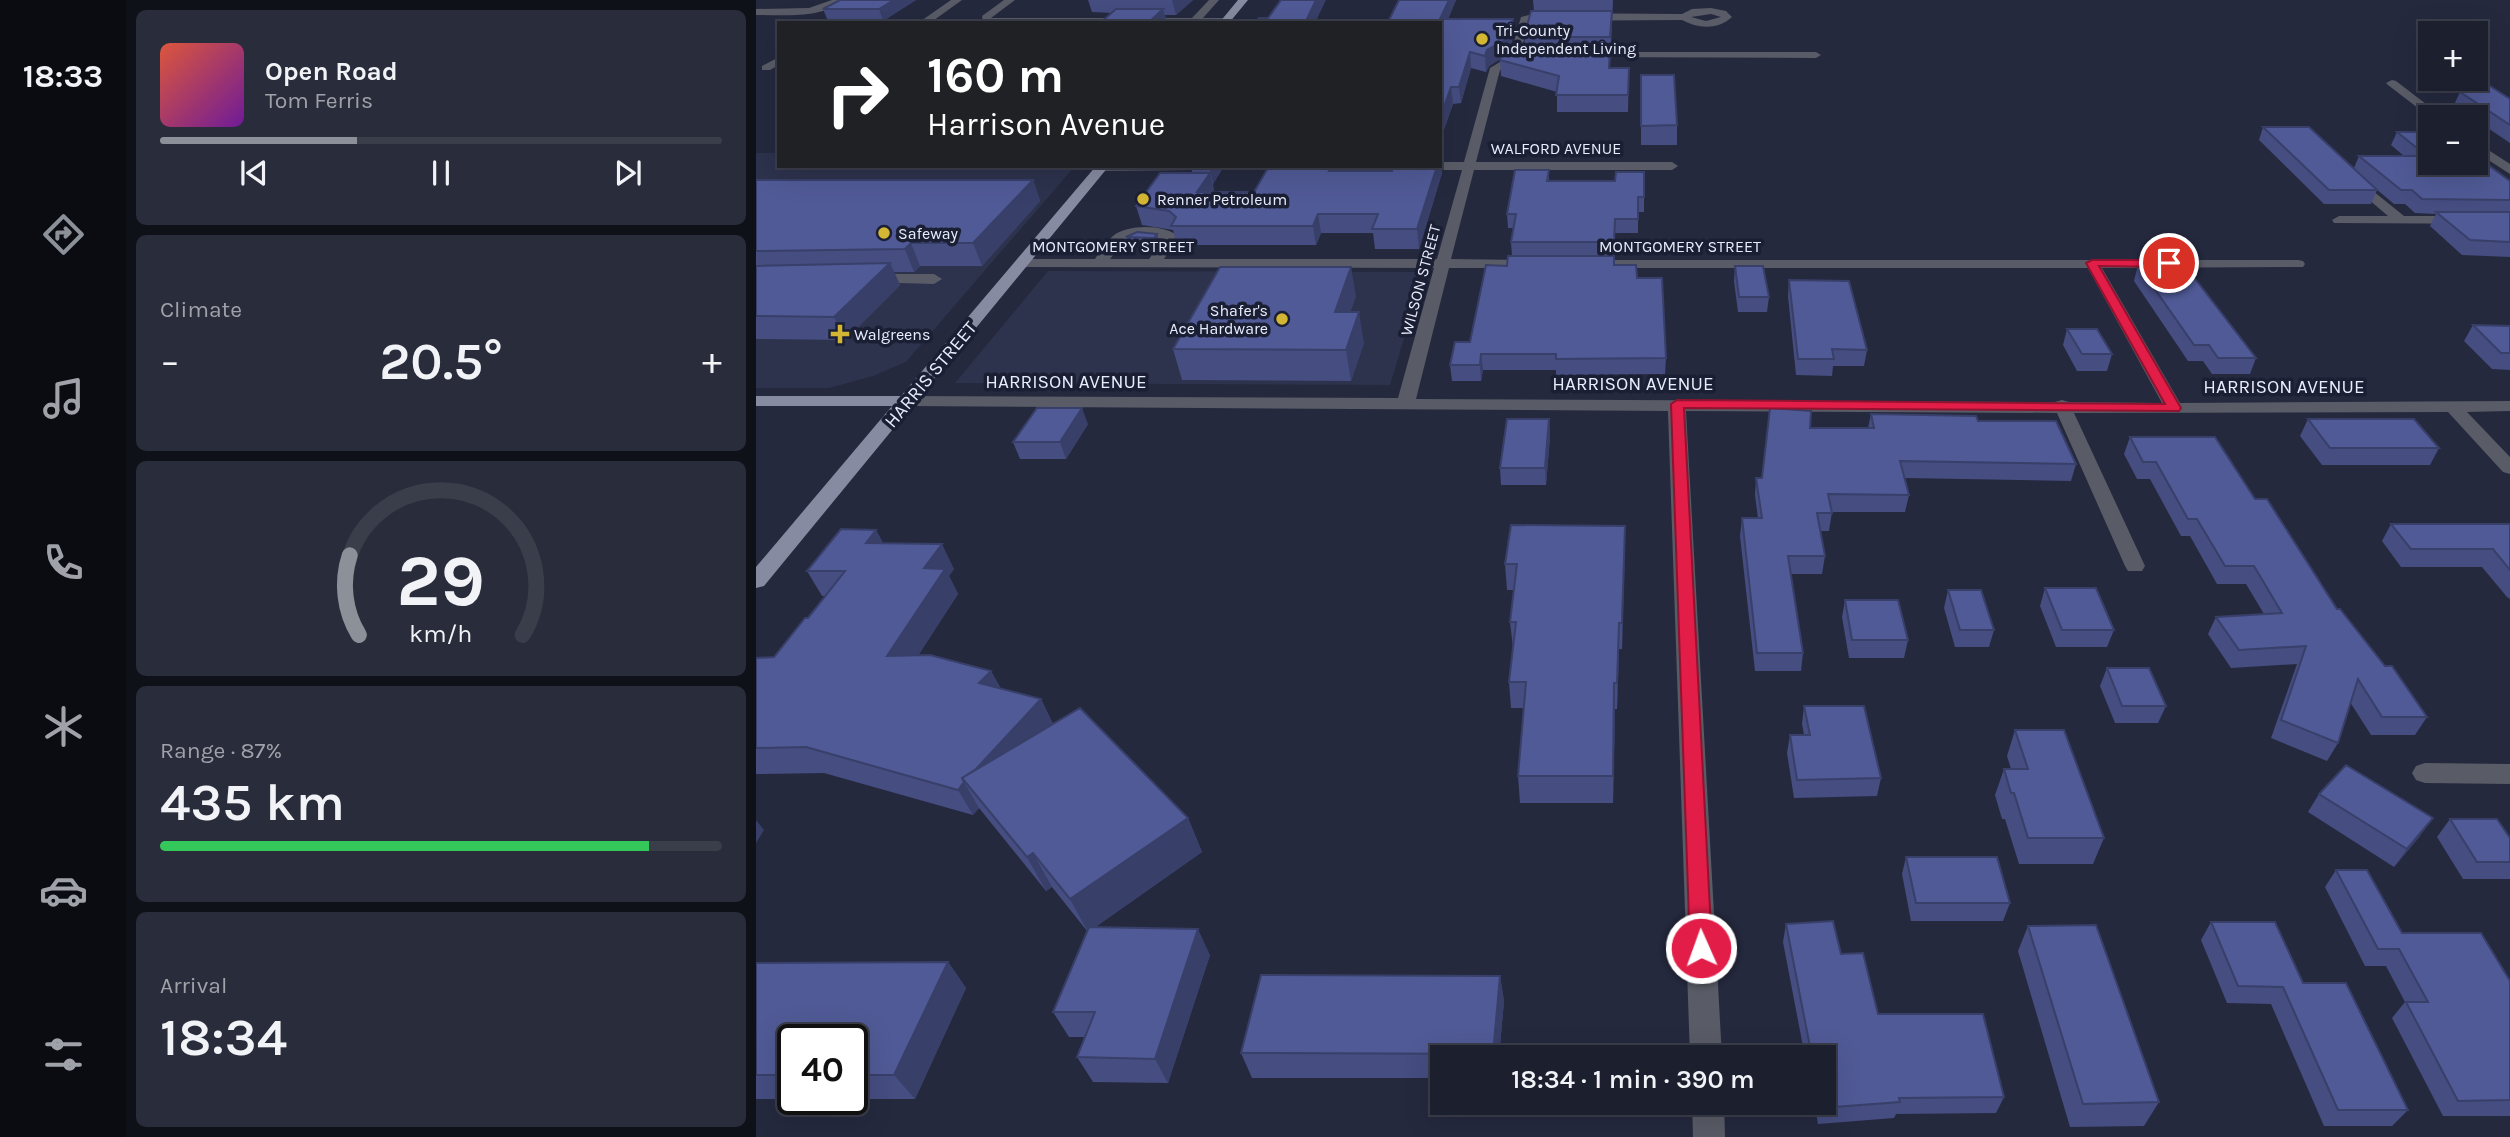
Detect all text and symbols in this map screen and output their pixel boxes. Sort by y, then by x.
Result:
place label: Tri-County Independent Living [1496,21,1636,58]
map controls [2418,21,2488,175]
button: + [2418,21,2488,91]
marker: Tri-County Independent Living [1474,31,1490,47]
text: 160 m [927,47,1064,104]
icon: right [812,49,903,140]
text: Open Road [265,56,398,87]
text: 18:33 [23,58,103,95]
text: Tom Ferris [265,87,373,114]
button: − [2418,105,2488,175]
text: Harrison Avenue [927,106,1165,143]
street label: WALFORD AVENUE [1491,139,1621,158]
icon: previous [235,154,273,192]
icon: pause [422,154,460,192]
icon: next [609,154,647,192]
place label: Renner Petroleum [1157,190,1287,209]
marker: Renner Petroleum [1135,191,1151,207]
icon: directions [39,210,88,259]
street label: WILSON STREET [1396,222,1444,338]
place label: Safeway [898,224,959,243]
marker: Safeway [876,225,892,241]
pin [2139,233,2199,293]
street label: MONTGOMERY STREET [1032,237,1194,256]
street label: MONTGOMERY STREET [1599,237,1761,256]
icon: arrive [2150,244,2188,282]
text: Climate [160,296,242,323]
place label: Shafer's Ace Hardware [1169,301,1268,338]
marker: Shafer's Ace Hardware [1274,311,1290,327]
street label: HARRIS STREET [880,317,982,432]
place label: Walgreens [854,325,930,344]
marker: Walgreens [832,326,848,342]
text: 20.5° [379,331,503,392]
text: − [160,339,180,384]
text: + [702,339,722,384]
street label: HARRISON AVENUE [985,371,1147,393]
street label: HARRISON AVENUE [1552,373,1714,395]
icon: music [39,374,88,423]
street label: HARRISON AVENUE [2203,376,2365,398]
icon: phone [39,538,88,587]
text: 29 [397,538,485,623]
text: km/h [409,618,473,647]
icon: climate [39,702,88,751]
text: Range · 87% [160,737,282,764]
text: 435 km [160,772,345,833]
icon: car [39,866,88,915]
position arrow [1664,911,1738,985]
text: Arrival [160,972,227,999]
text: 18:34 [160,1007,287,1068]
speed limit sign: 40 [777,1024,868,1115]
icon: filters [39,1030,88,1079]
text: 18:34 · 1 min · 390 m [1511,1064,1755,1095]

